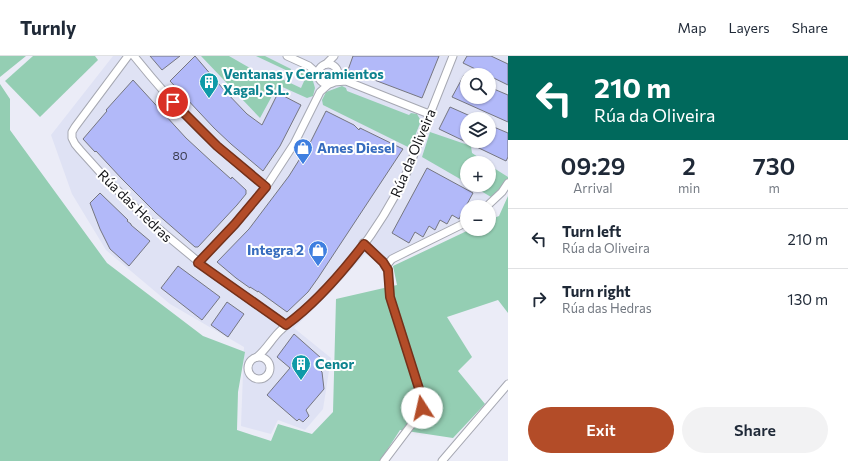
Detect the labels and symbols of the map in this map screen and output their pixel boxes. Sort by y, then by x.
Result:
place label: Ventanas y Cerramientos Xagal, S.L. [223,65,384,98]
building icon: Ventanas y Cerramientos Xagal, S.L. [198,71,220,99]
pin [156,85,190,119]
street label: Rúa da Oliveira [386,106,439,200]
shop icon: Ames Diesel [292,137,314,165]
place label: Ames Diesel [317,139,395,156]
house number: 80 [172,148,188,162]
street label: Rúa das Hedras [95,166,176,245]
shop icon: Integra 2 [307,239,329,267]
place label: Integra 2 [247,241,304,258]
building icon: Cenor [290,353,312,381]
place label: Cenor [315,355,354,372]
position arrow [401,387,443,429]

